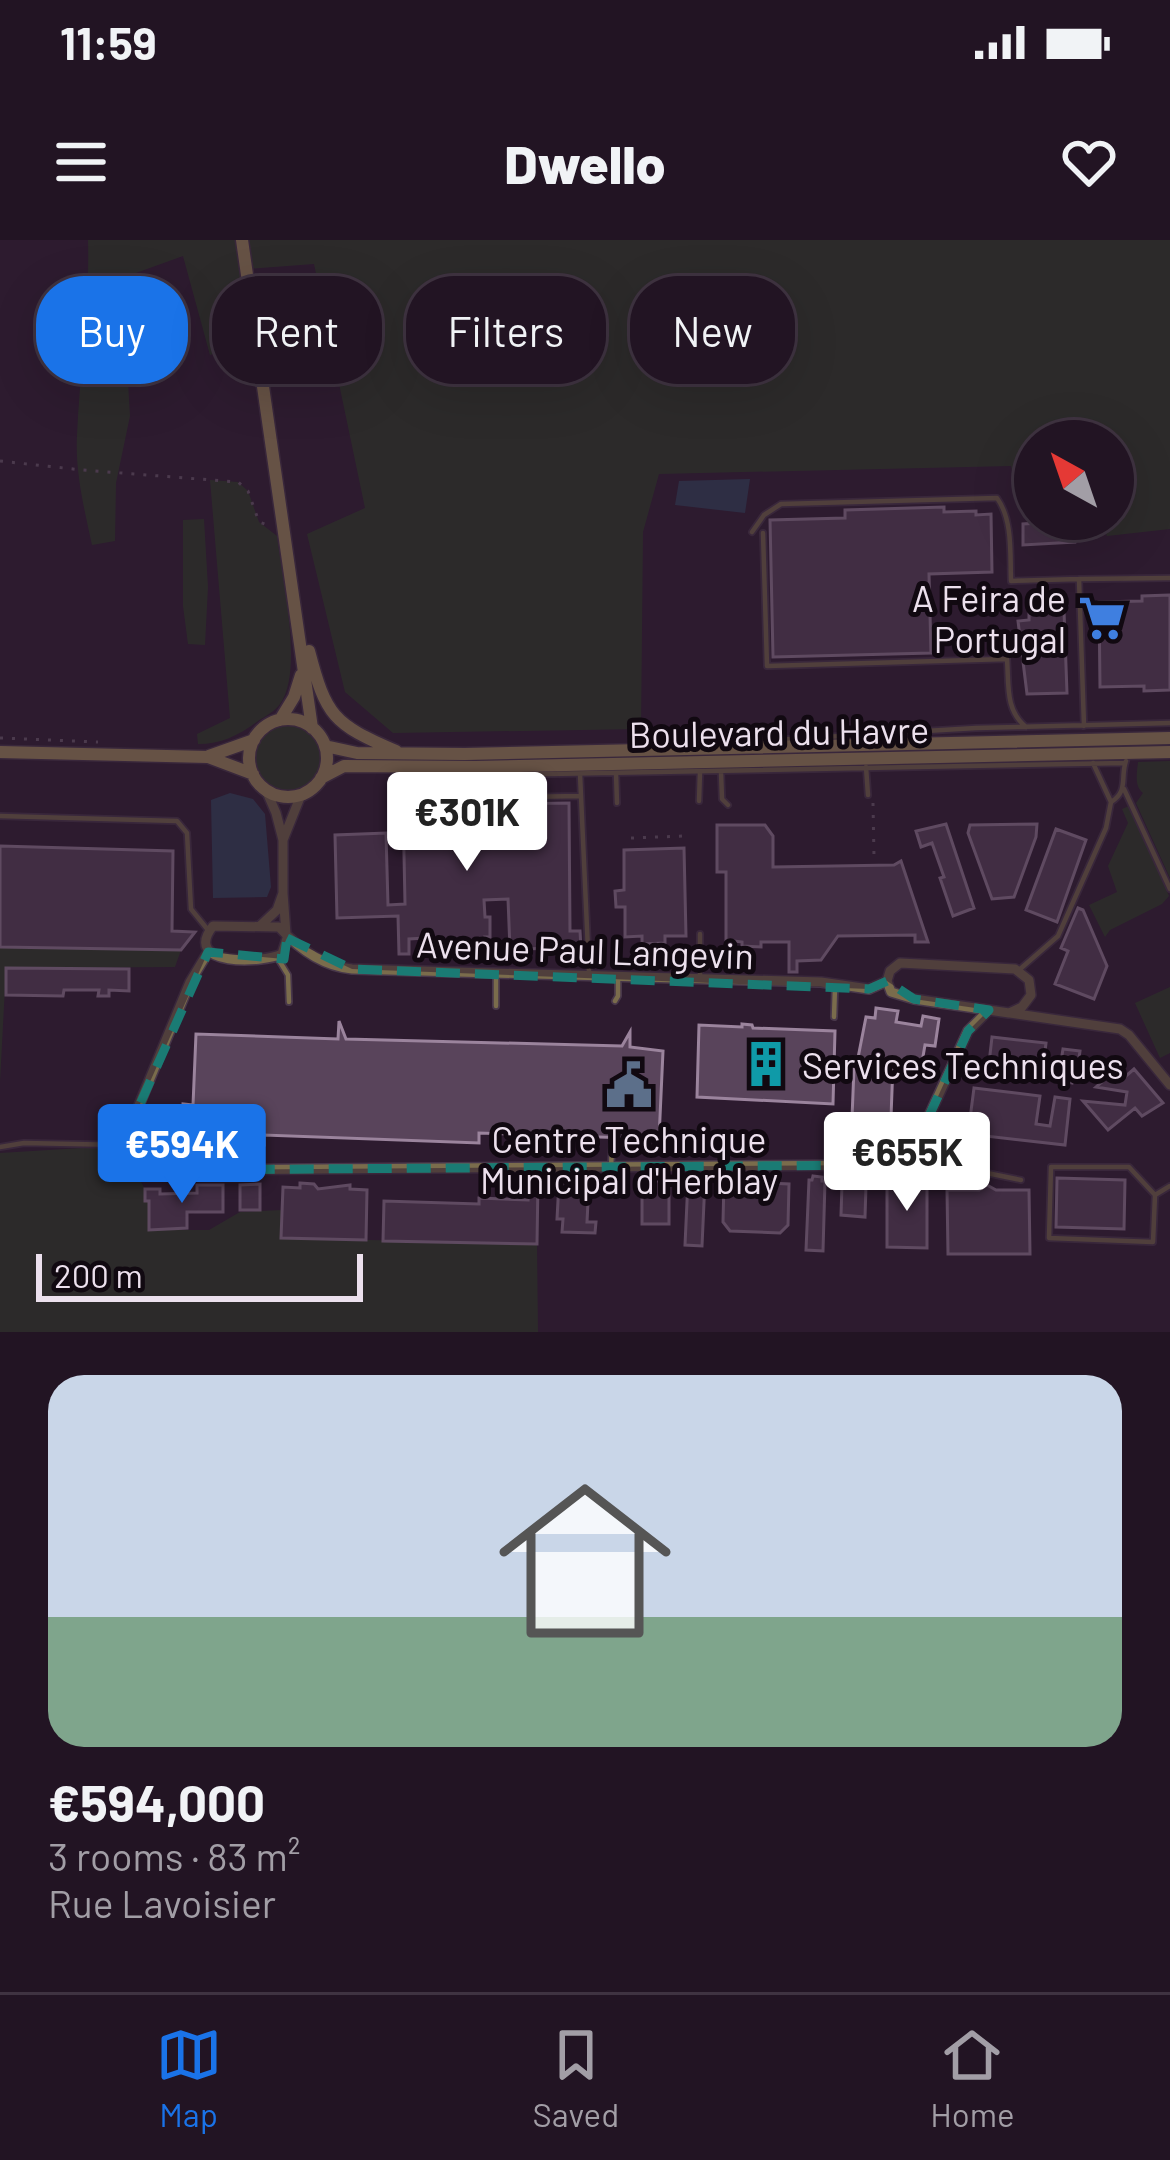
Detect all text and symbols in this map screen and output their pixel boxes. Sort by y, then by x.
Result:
text: 11:59 [60,15,157,69]
icon: menu [48,129,114,195]
icon: heart [1056,129,1122,195]
text: Dwello [504,130,666,195]
chip: Buy [36,276,188,384]
chip: Rent [212,276,382,384]
chip: Filters [406,276,606,384]
chip: New [630,276,795,384]
north arrow [1014,420,1134,540]
map controls [1014,420,1134,540]
place label: A Feira de Portugal [912,576,1066,660]
supermarket icon: A Feira de Portugal [1077,593,1127,643]
street label: Boulevard du Havre [628,707,930,755]
pin: €301K [383,772,551,874]
text: €301K [414,787,520,834]
street label: Avenue Paul Langevin [415,922,755,976]
building icon: Services Techniques [741,1039,791,1089]
place label: Services Techniques [802,1043,1124,1086]
public building icon: Centre Technique Municipal d'Herblay [604,1060,654,1110]
pin: €594K [98,1104,266,1206]
pin: €655K [823,1112,991,1214]
place label: Centre Technique Municipal d'Herblay [480,1117,778,1201]
text: €594K [125,1119,239,1166]
text: €655K [851,1127,963,1174]
scale bar [36,1248,363,1301]
text: 200 m [54,1255,143,1295]
icon: home [477,1453,693,1669]
text: €594,000 [48,1771,265,1832]
text: 3 rooms · 83 m² [48,1832,300,1879]
text: Rue Lavoisier [48,1879,276,1926]
tab: Map [156,2022,222,2134]
tab: Saved [533,2022,619,2134]
tab: Home [930,2022,1014,2134]

